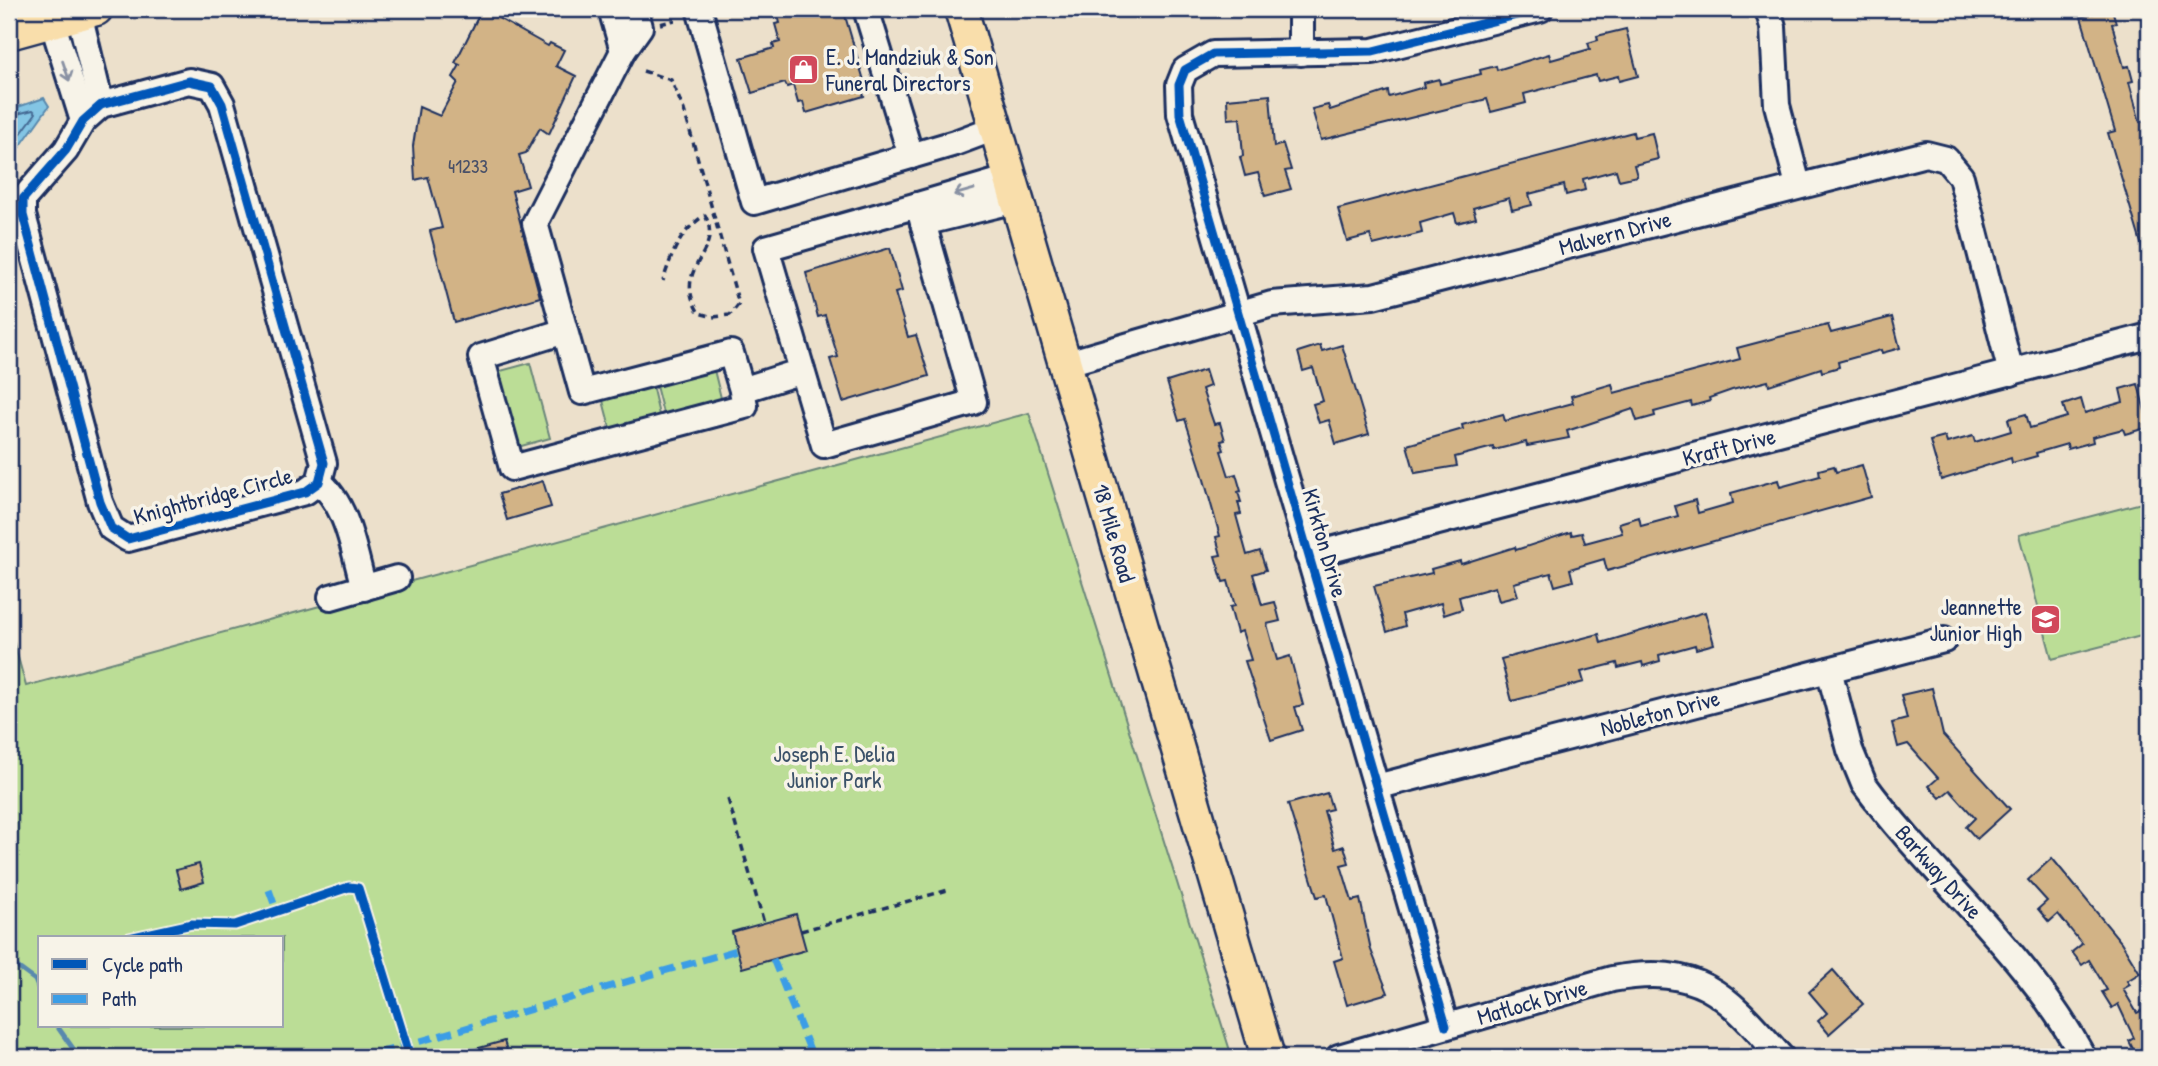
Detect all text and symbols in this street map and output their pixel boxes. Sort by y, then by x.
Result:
place label: E. J. Mandziuk & Son Funeral Directors [825,41,994,98]
shop icon: E. J. Mandziuk & Son Funeral Directors [786,53,820,87]
one-way arrow [61,60,73,82]
house number: 41233 [448,153,488,179]
one-way arrow [953,186,976,199]
street label: Malvern Drive [1555,203,1674,262]
street label: Kraft Drive [1679,420,1779,473]
street label: Knightbridge Circle [130,459,296,532]
street label: 18 Mile Road [1086,480,1143,586]
street label: Kirkton Drive [1295,485,1356,601]
place label: Jeannette Junior High [1930,591,2022,648]
school or university icon: Jeannette Junior High [2028,603,2062,637]
street label: Nobleton Drive [1597,682,1723,743]
park label: Joseph E. Delia Junior Park [773,738,895,795]
street label: Barkway Drive [1889,818,1990,926]
legend [38,936,284,1028]
text: Cycle path [102,950,183,979]
street label: Matlock Drive [1473,971,1590,1032]
text: Path [102,984,137,1013]

